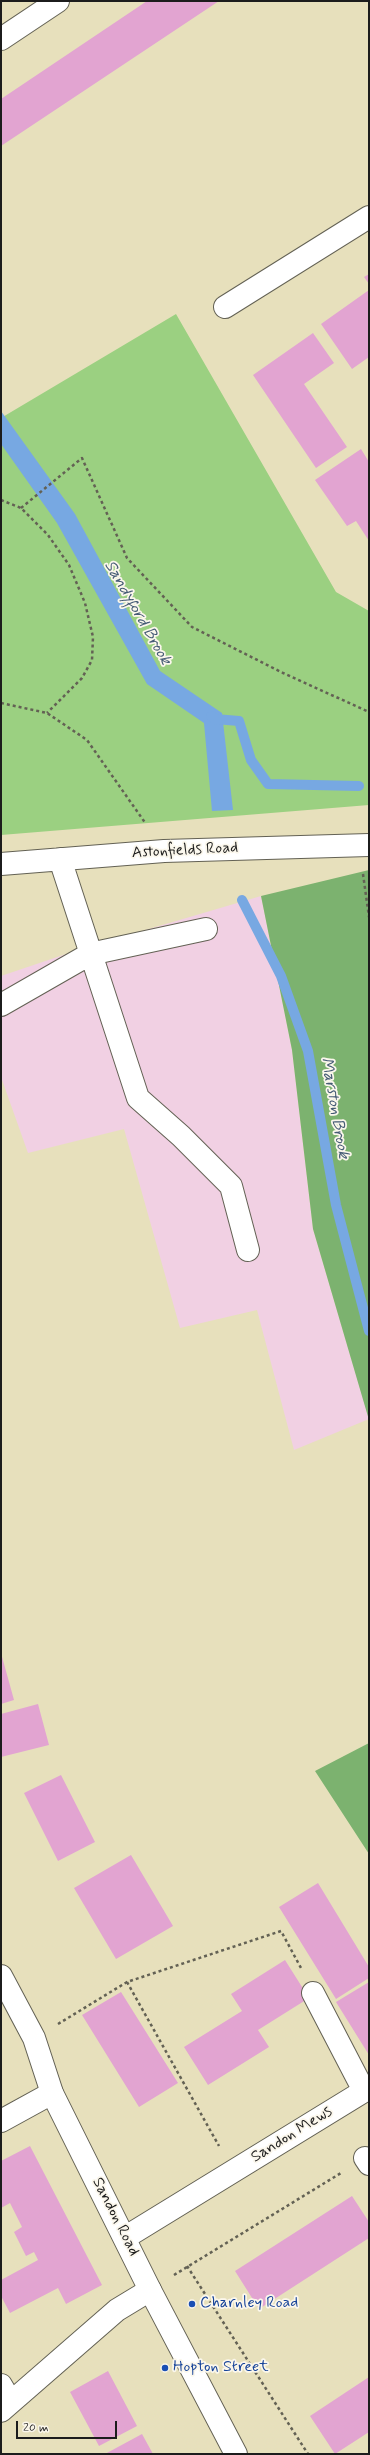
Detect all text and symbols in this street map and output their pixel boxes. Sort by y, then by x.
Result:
water label: Sandyford Brook [99,557,175,669]
street label: Astonfields Road [131,839,239,863]
water label: Marston Brook [315,1056,353,1160]
street label: Sandon Mews [248,2102,336,2168]
street label: Sandon Road [87,2175,143,2259]
place label: Charnley Road [200,2294,298,2314]
marker: Charnley Road [187,2299,197,2309]
place label: Hopton Street [173,2358,269,2378]
marker: Hopton Street [160,2363,170,2373]
scale bar [18,2413,119,2439]
text: 20 m [23,2420,49,2436]

